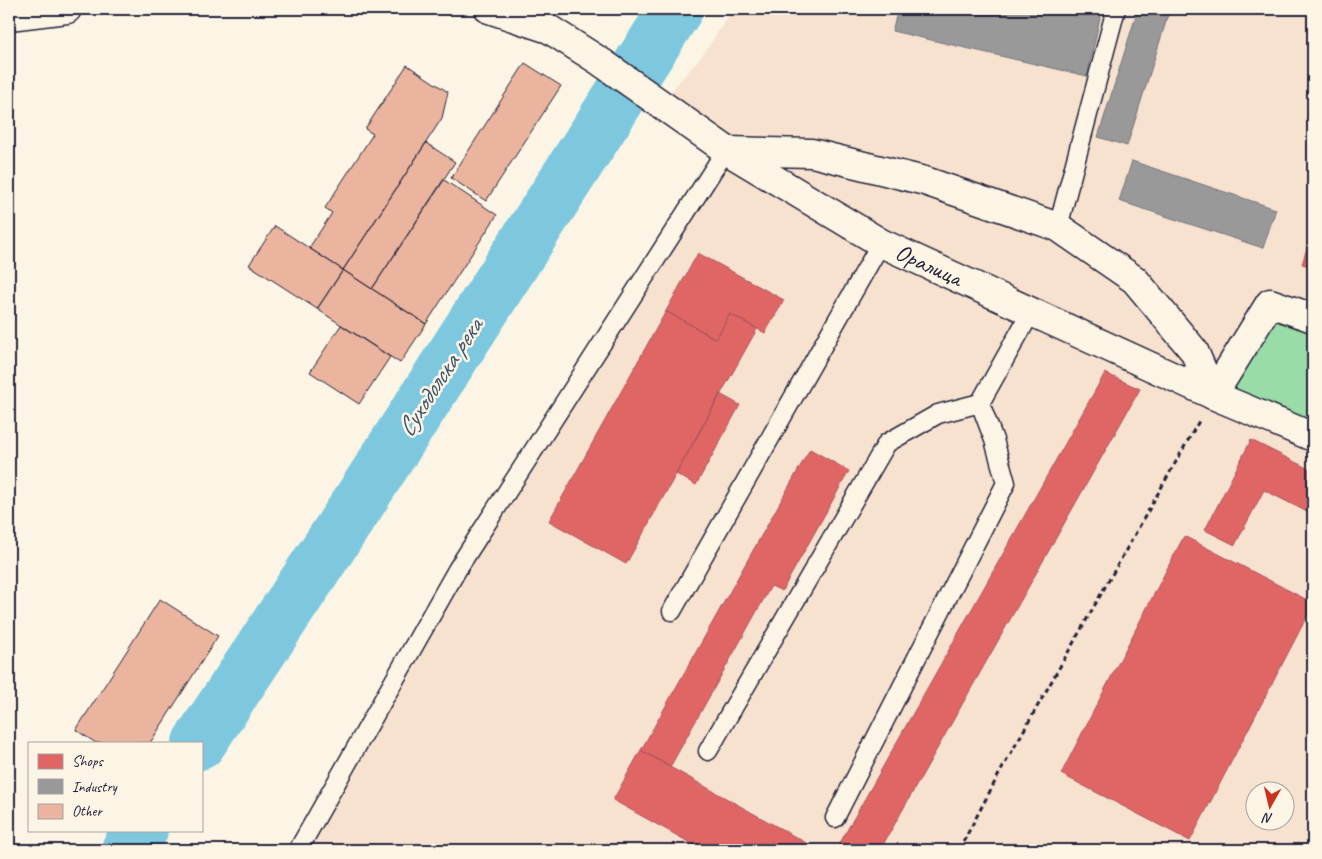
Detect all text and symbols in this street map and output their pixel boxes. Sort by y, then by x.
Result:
street label: Оралица [891,237,969,294]
water label: Суходолска река [390,310,491,443]
legend [28,742,202,832]
text: Shops [72,752,105,771]
text: Industry [72,778,119,797]
north arrow [1244,782,1294,832]
text: Other [72,802,103,821]
text: N [1260,809,1274,827]

